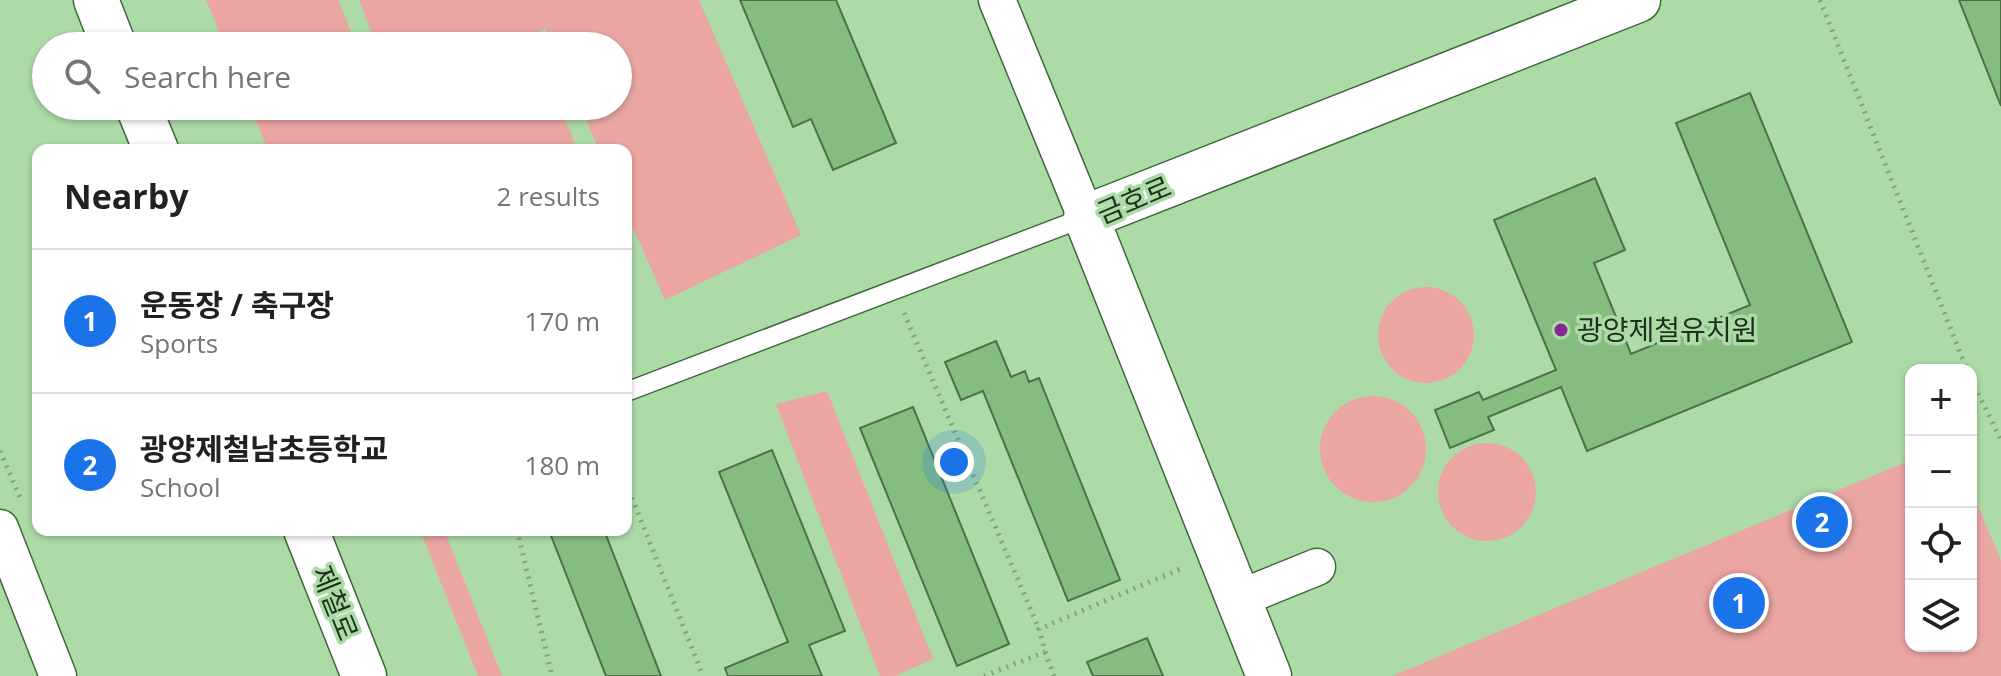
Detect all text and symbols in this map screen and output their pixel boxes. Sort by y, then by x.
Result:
search box [32,32,632,120]
icon: search [60,54,104,98]
text: Search here [124,56,291,97]
street label: 금호로 [1091,166,1177,232]
text: Nearby [64,173,189,219]
text: 2 results [497,178,600,214]
text: 운동장 / 축구장 [140,284,334,325]
text: 1 [83,303,97,339]
text: 170 m [525,303,600,339]
place label: 광양제철유치원 [1577,310,1757,348]
marker: 광양제철유치원 [1552,321,1570,339]
text: Sports [140,325,218,361]
map controls [1905,364,1977,652]
button: + [1905,364,1977,436]
text: 광양제철남초등학교 [140,428,388,469]
button: − [1905,436,1977,508]
your location [934,442,974,482]
text: 2 [83,447,97,483]
text: 180 m [525,447,600,483]
text: School [140,469,221,505]
pin: 2 [1796,492,1848,552]
button: locate [1905,508,1977,580]
street label: 제철로 [304,560,368,646]
pin: 1 [1713,573,1765,633]
button: layers [1905,580,1977,652]

